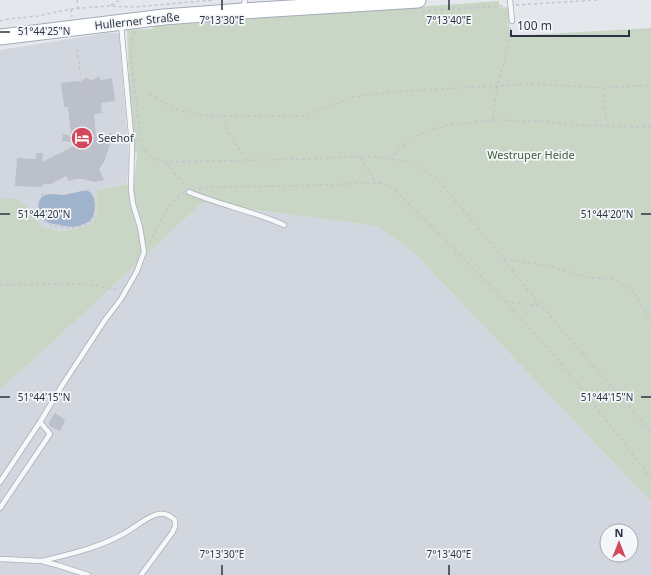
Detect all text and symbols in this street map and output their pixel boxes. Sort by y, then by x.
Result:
street label: Hullerner Straße [94,9,180,32]
scale bar [511,12,629,38]
text: 7°13'30"E [200,13,244,27]
text: 7°13'40"E [427,13,471,27]
text: 100 m [517,17,552,34]
text: 51°44'25"N [18,24,70,38]
hotel icon: Seehof [69,125,95,151]
place label: Seehof [98,130,135,145]
park label: Westruper Heide [487,147,575,162]
text: 51°44'20"N [18,207,70,221]
text: 51°44'20"N [581,207,633,221]
text: 51°44'15"N [18,390,70,404]
text: 51°44'15"N [581,390,633,404]
north arrow [599,523,639,563]
text: N [615,525,623,540]
text: 7°13'30"E [200,547,244,561]
text: 7°13'40"E [427,547,471,561]

